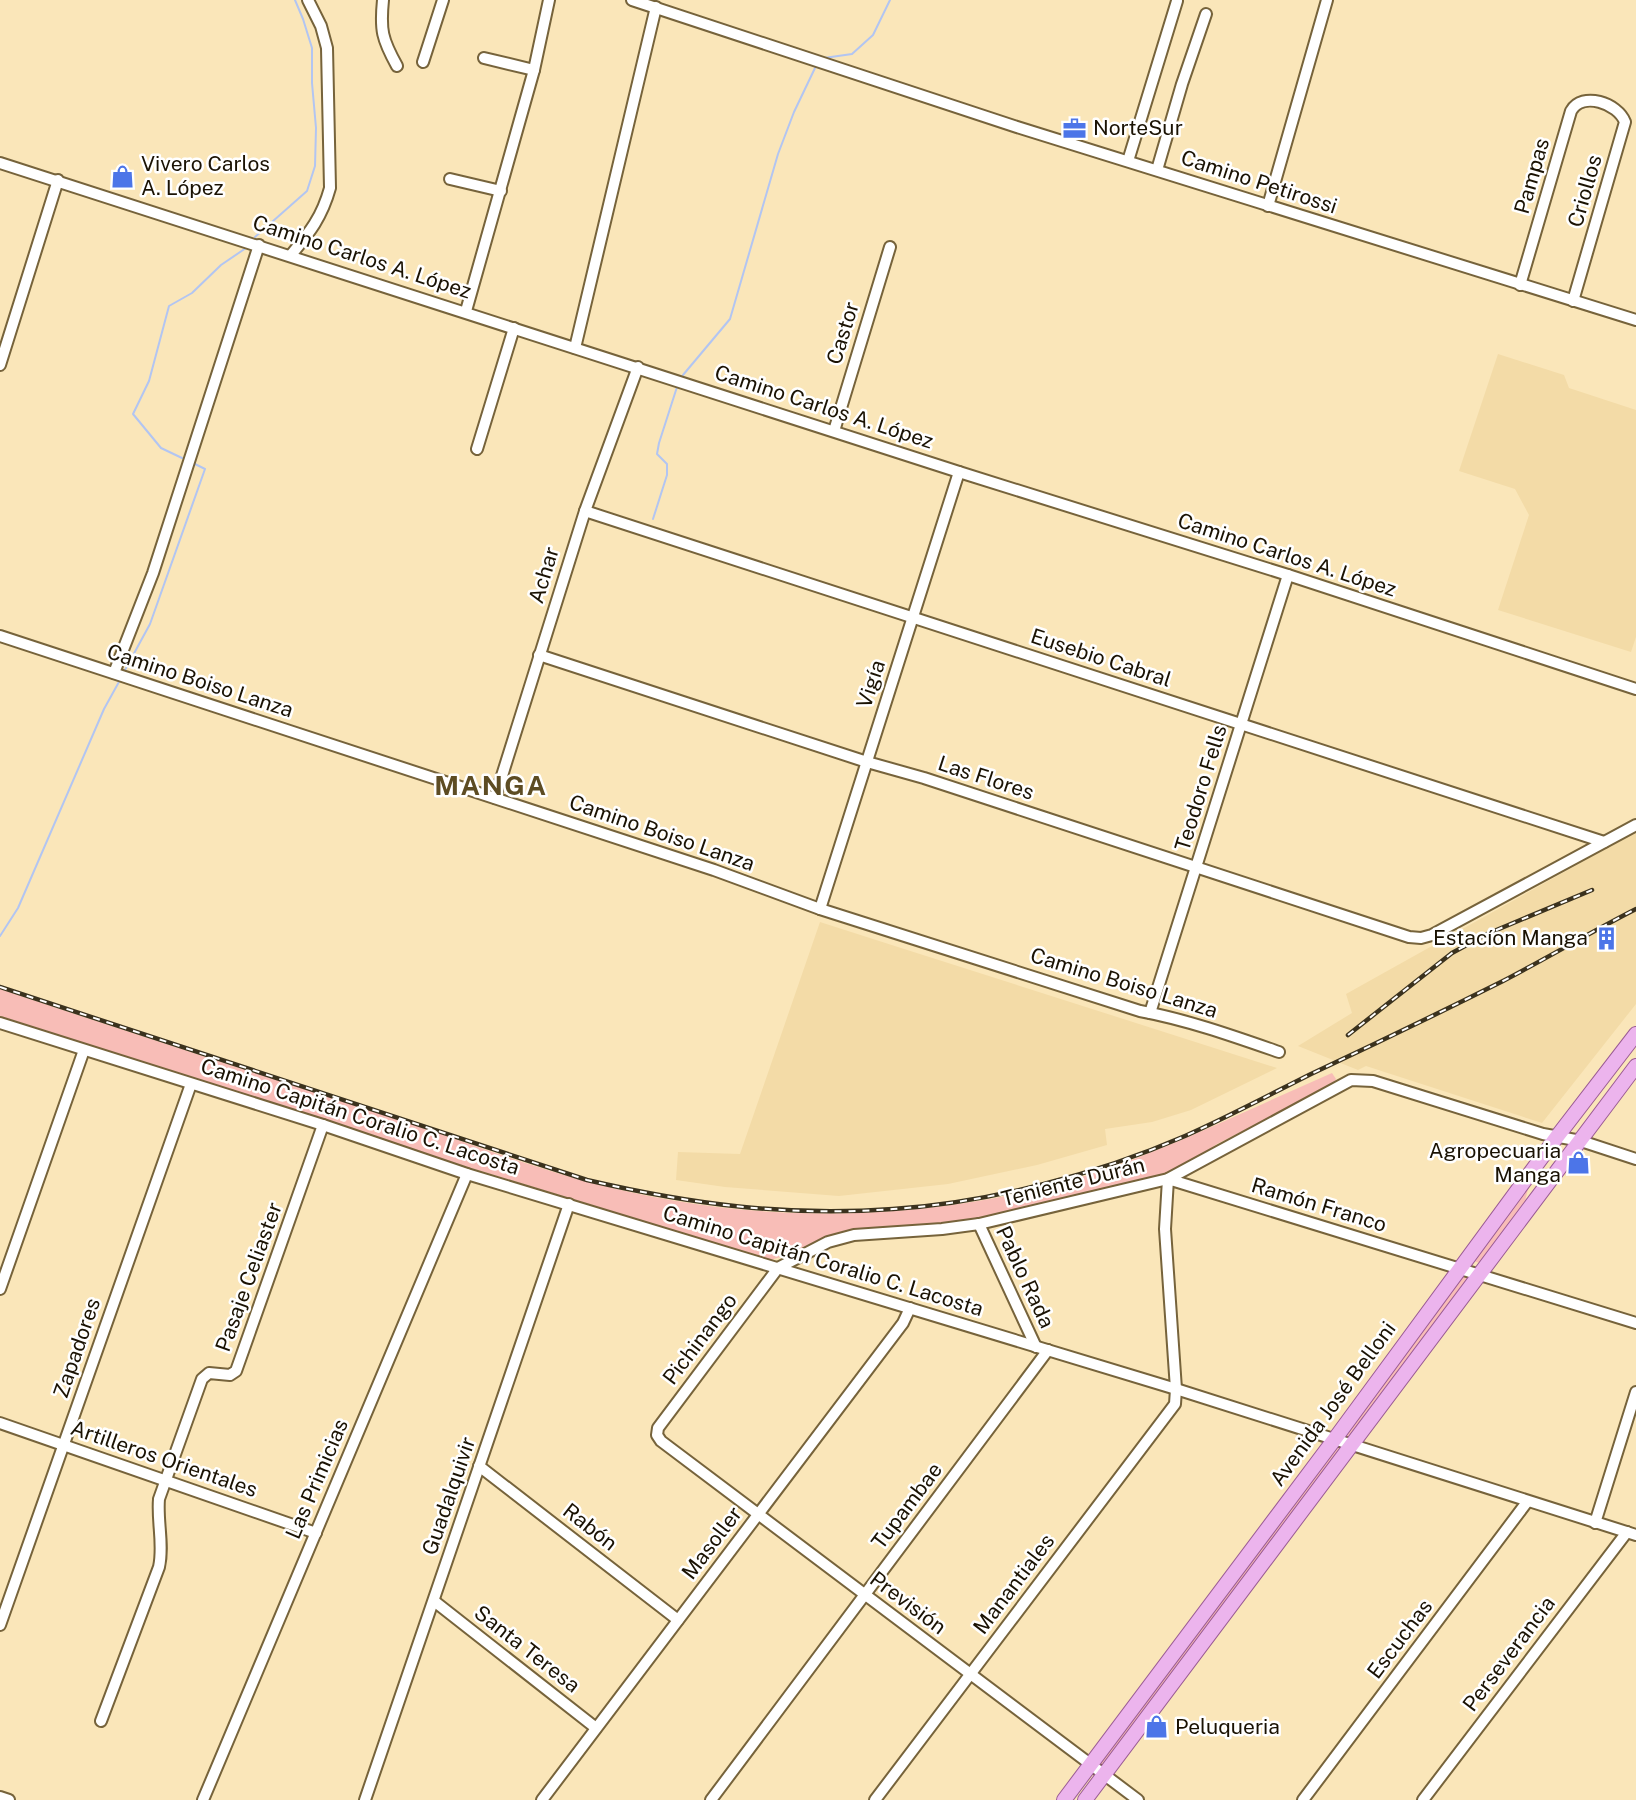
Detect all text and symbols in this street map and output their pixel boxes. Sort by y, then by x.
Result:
office icon: NorteSur [1062,115,1088,141]
place label: NorteSur [1093,115,1183,140]
street label: Pampas [1509,135,1554,217]
street label: Camino Petirossi [1178,144,1340,219]
place label: Vivero Carlos A. López [141,151,270,200]
street label: Criollos [1562,152,1607,230]
shop icon: Vivero Carlos A. López [110,163,136,189]
street label: Camino Carlos A. López [250,209,475,304]
street label: Castor [821,299,864,367]
street label: Camino Carlos A. López [712,359,937,454]
street label: Camino Carlos A. López [1175,507,1400,602]
street label: Achar [523,544,564,606]
street label: Eusebio Cabral [1028,623,1175,692]
street label: Camino Boiso Lanza [104,639,296,722]
street label: Vigía [851,657,890,711]
street label: Teodoro Fells [1169,722,1232,854]
street label: Las Flores [935,750,1037,805]
district label: MANGA [434,769,548,801]
street label: Camino Boiso Lanza [566,789,758,876]
place label: Estacíon Manga [1433,925,1588,950]
building icon: Estacíon Manga [1593,925,1619,951]
street label: Camino Boiso Lanza [1028,942,1221,1023]
street label: Camino Capitán Coralio C. Lacosta [198,1053,523,1180]
place label: Agropecuaria Manga [1429,1138,1561,1187]
shop icon: Agropecuaria Manga [1566,1150,1592,1176]
street label: Teniente Durán [999,1152,1147,1211]
street label: Ramón Franco [1248,1172,1390,1237]
street label: Pasaje Celiaster [210,1199,287,1355]
street label: Camino Capitán Coralio C. Lacosta [660,1200,986,1321]
street label: Pablo Rada [991,1222,1060,1332]
street label: Pichinango [657,1288,742,1389]
street label: Zapadores [48,1295,105,1401]
street label: Avenida José Belloni [1265,1317,1401,1491]
street label: Artilleros Orientales [68,1415,261,1502]
street label: Las Primicias [280,1415,353,1543]
street label: Guadalquivir [417,1433,480,1558]
street label: Tupambae [866,1458,947,1554]
street label: Rabón [558,1498,622,1556]
street label: Masoller [676,1501,747,1584]
street label: Manantiales [968,1529,1059,1639]
street label: Previsión [865,1566,951,1639]
street label: Perseverancia [1457,1591,1560,1716]
street label: Escuchas [1362,1594,1437,1683]
street label: Santa Teresa [470,1600,585,1698]
shop icon: Peluqueria [1144,1714,1170,1740]
place label: Peluqueria [1175,1714,1280,1739]

